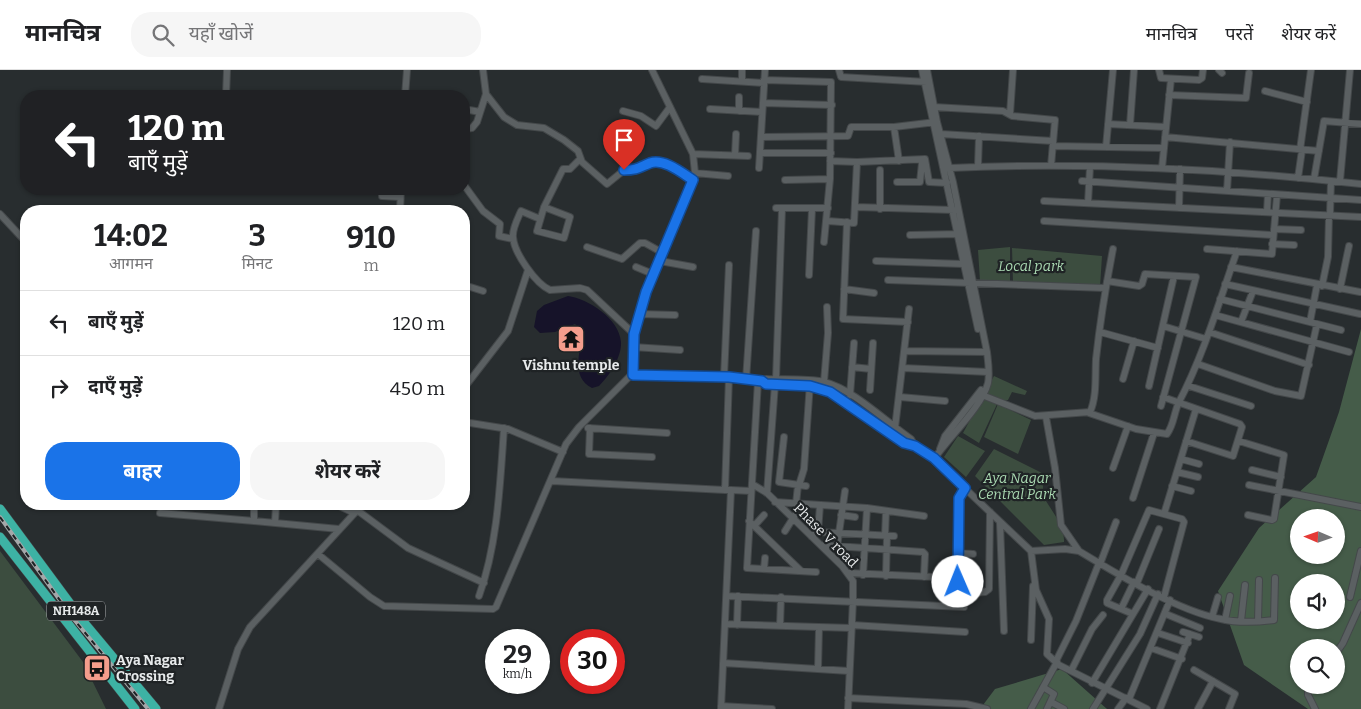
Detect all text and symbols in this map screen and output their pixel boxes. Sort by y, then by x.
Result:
search box [131,12,481,57]
text: मानचित्र [25,19,101,47]
icon: search [149,21,177,49]
text: यहाँ खोजें [189,22,253,45]
text: मानचित्र [1146,23,1197,45]
text: परतें [1225,23,1253,45]
text: शेयर करें [1281,23,1336,45]
text: 120 m [128,107,225,149]
icon: left [45,110,110,175]
pin [603,119,645,170]
icon: arrive [610,126,638,154]
text: बाएँ मुड़ें [128,149,188,176]
text: 14:02 [94,218,168,254]
text: 3 [249,218,266,254]
text: 910 [346,220,396,256]
text: आगमन [109,254,153,273]
text: मिनट [242,254,273,273]
text: m [364,256,379,275]
park label: Local park [998,258,1064,275]
icon: left [45,309,73,337]
text: बाएँ मुड़ें [88,310,144,333]
text: 120 m [393,312,445,335]
temple icon: Vishnu temple [556,324,586,354]
place label: Vishnu temple [523,357,620,374]
icon: right [45,374,73,402]
text: दाएँ मुड़ें [88,375,142,398]
text: 450 m [390,377,445,400]
button: बाहर [45,442,240,500]
button: शेयर करें [250,442,445,500]
park label: Aya Nagar Central Park [978,470,1056,503]
street label: Phase V road [790,500,861,571]
north arrow [1290,509,1345,564]
map controls [1290,509,1345,694]
position arrow [931,555,983,607]
button: sound [1290,574,1345,629]
road number: NH148A [47,602,105,620]
speed limit sign: 30 [560,629,625,694]
button: search [1290,639,1345,694]
text: 29 [503,640,532,670]
place label: Aya Nagar Crossing [116,652,184,685]
bus stop icon: Aya Nagar Crossing [82,653,112,683]
text: km/h [503,667,532,681]

